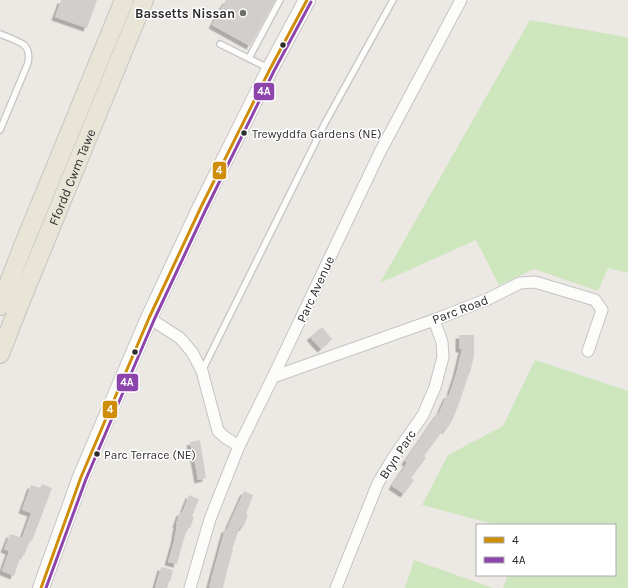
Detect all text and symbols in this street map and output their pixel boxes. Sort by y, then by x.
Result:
place label: Bassetts Nissan [135,6,235,21]
marker: Bassetts Nissan [238,8,248,18]
unlabelled marker [278,40,288,50]
line badge: 4A [253,82,275,101]
text: 4A [257,85,271,98]
street label: Ffordd Cwm Tawe [46,126,99,228]
place label: Trewyddfa Gardens (NE) [252,127,382,141]
marker: Trewyddfa Gardens (NE) [239,128,249,138]
line badge: 4 [212,161,227,180]
text: 4 [216,164,223,177]
street label: Parc Avenue [294,253,338,325]
street label: Parc Road [430,292,490,327]
unlabelled marker [130,347,140,357]
line badge: 4A [116,373,139,392]
text: 4A [120,376,134,389]
line badge: 4 [102,400,118,419]
text: 4 [107,403,114,416]
street label: Bryn Parc [376,427,419,482]
place label: Parc Terrace (NE) [104,448,196,462]
marker: Parc Terrace (NE) [92,449,102,459]
legend [476,524,616,576]
text: 4 [512,533,519,547]
text: 4A [512,553,526,567]

